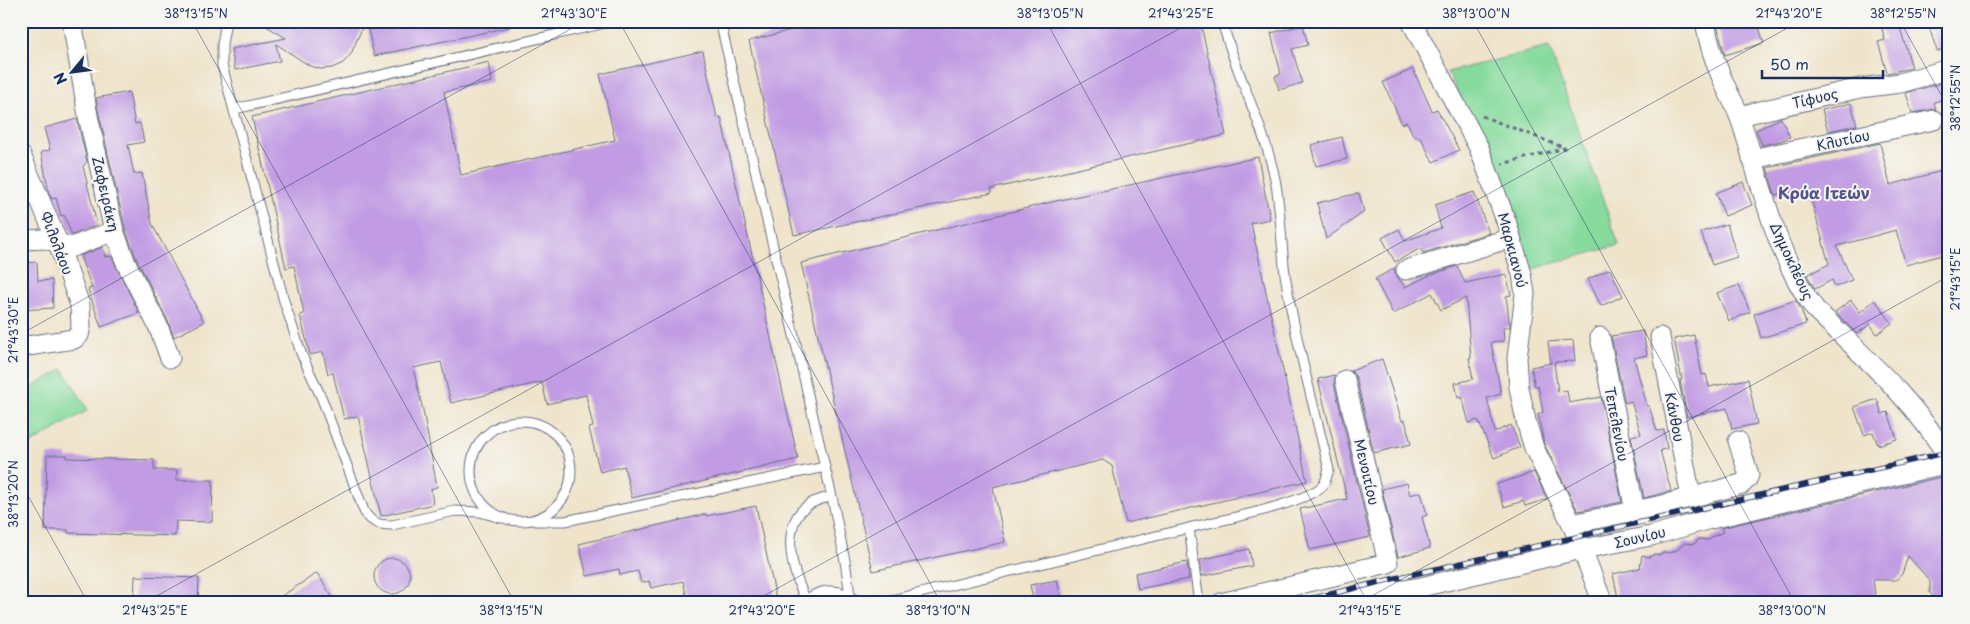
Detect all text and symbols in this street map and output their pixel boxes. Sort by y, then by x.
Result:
text: 38°13'15"N [164,4,228,22]
text: 21°43'30"E [541,4,607,22]
text: 38°13'05"N [1016,4,1084,22]
text: 21°43'25"E [1148,4,1214,22]
text: 38°13'00"N [1442,4,1510,22]
text: 21°43'20"E [1756,4,1822,22]
text: 38°12'55"N [1870,4,1936,22]
north arrow [48,48,98,98]
scale bar [1762,48,1884,80]
text: 50 m [1770,52,1809,75]
text: 38°12'55"N [1946,65,1964,131]
text: N [48,69,72,88]
street label: Τίφυος [1790,83,1840,113]
street label: Κλυτίου [1814,124,1872,156]
street label: Ζαφειράκη [87,154,125,234]
district label: Κρύα Ιτεών [1778,180,1870,204]
street label: Φιλολάου [35,208,79,278]
street label: Μαρκιανού [1493,210,1533,290]
street label: Δημοκλέους [1765,219,1819,303]
text: 21°43'15"E [1946,248,1964,310]
text: 21°43'30"E [4,297,22,363]
street label: Τεπελενίου [1600,385,1635,463]
street label: Κάνθου [1660,390,1690,444]
street label: Μενοιτίου [1349,437,1385,507]
text: 38°13'20"N [4,460,22,528]
street label: Σουνίου [1612,521,1668,553]
text: 21°43'25"E [122,601,188,619]
text: 38°13'15"N [479,601,543,619]
text: 21°43'20"E [729,601,795,619]
text: 38°13'10"N [906,601,970,619]
text: 21°43'15"E [1339,601,1401,619]
text: 38°13'00"N [1758,601,1826,619]

